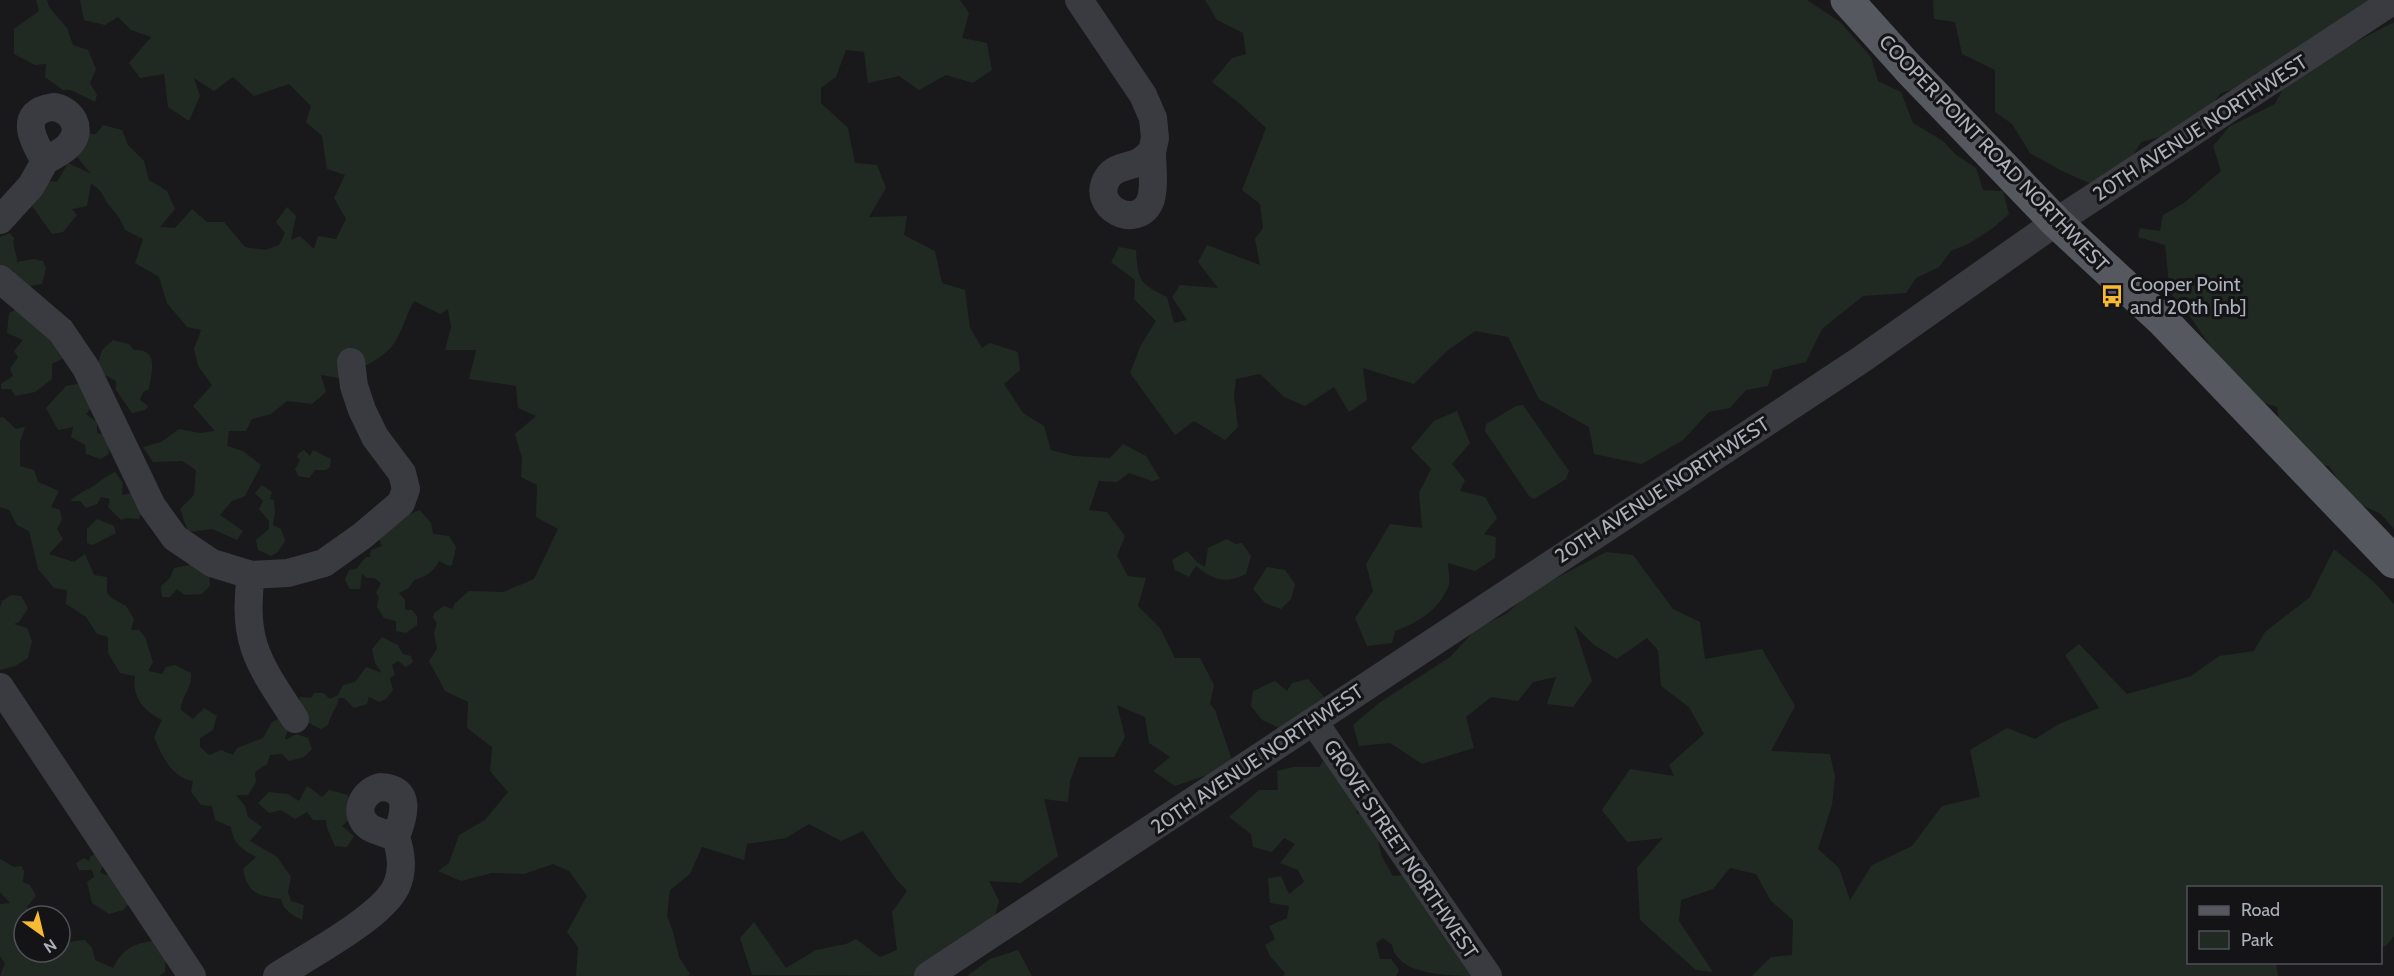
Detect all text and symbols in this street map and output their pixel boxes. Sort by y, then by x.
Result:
street label: COOPER POINT ROAD NORTHWEST [1874,30,2114,277]
street label: 20TH AVENUE NORTHWEST [2088,50,2312,206]
place label: Cooper Point and 20th [nb] [2130,272,2247,319]
bus stop icon: Cooper Point and 20th [nb] [2099,283,2125,309]
street label: 20TH AVENUE NORTHWEST [1550,412,1774,568]
street label: 20TH AVENUE NORTHWEST [1146,679,1368,839]
street label: GROVE STREET NORTHWEST [1319,735,1483,963]
legend [2187,886,2382,964]
text: Road [2241,899,2280,921]
north arrow [12,904,72,964]
text: Park [2241,929,2274,951]
text: N [40,935,60,957]

